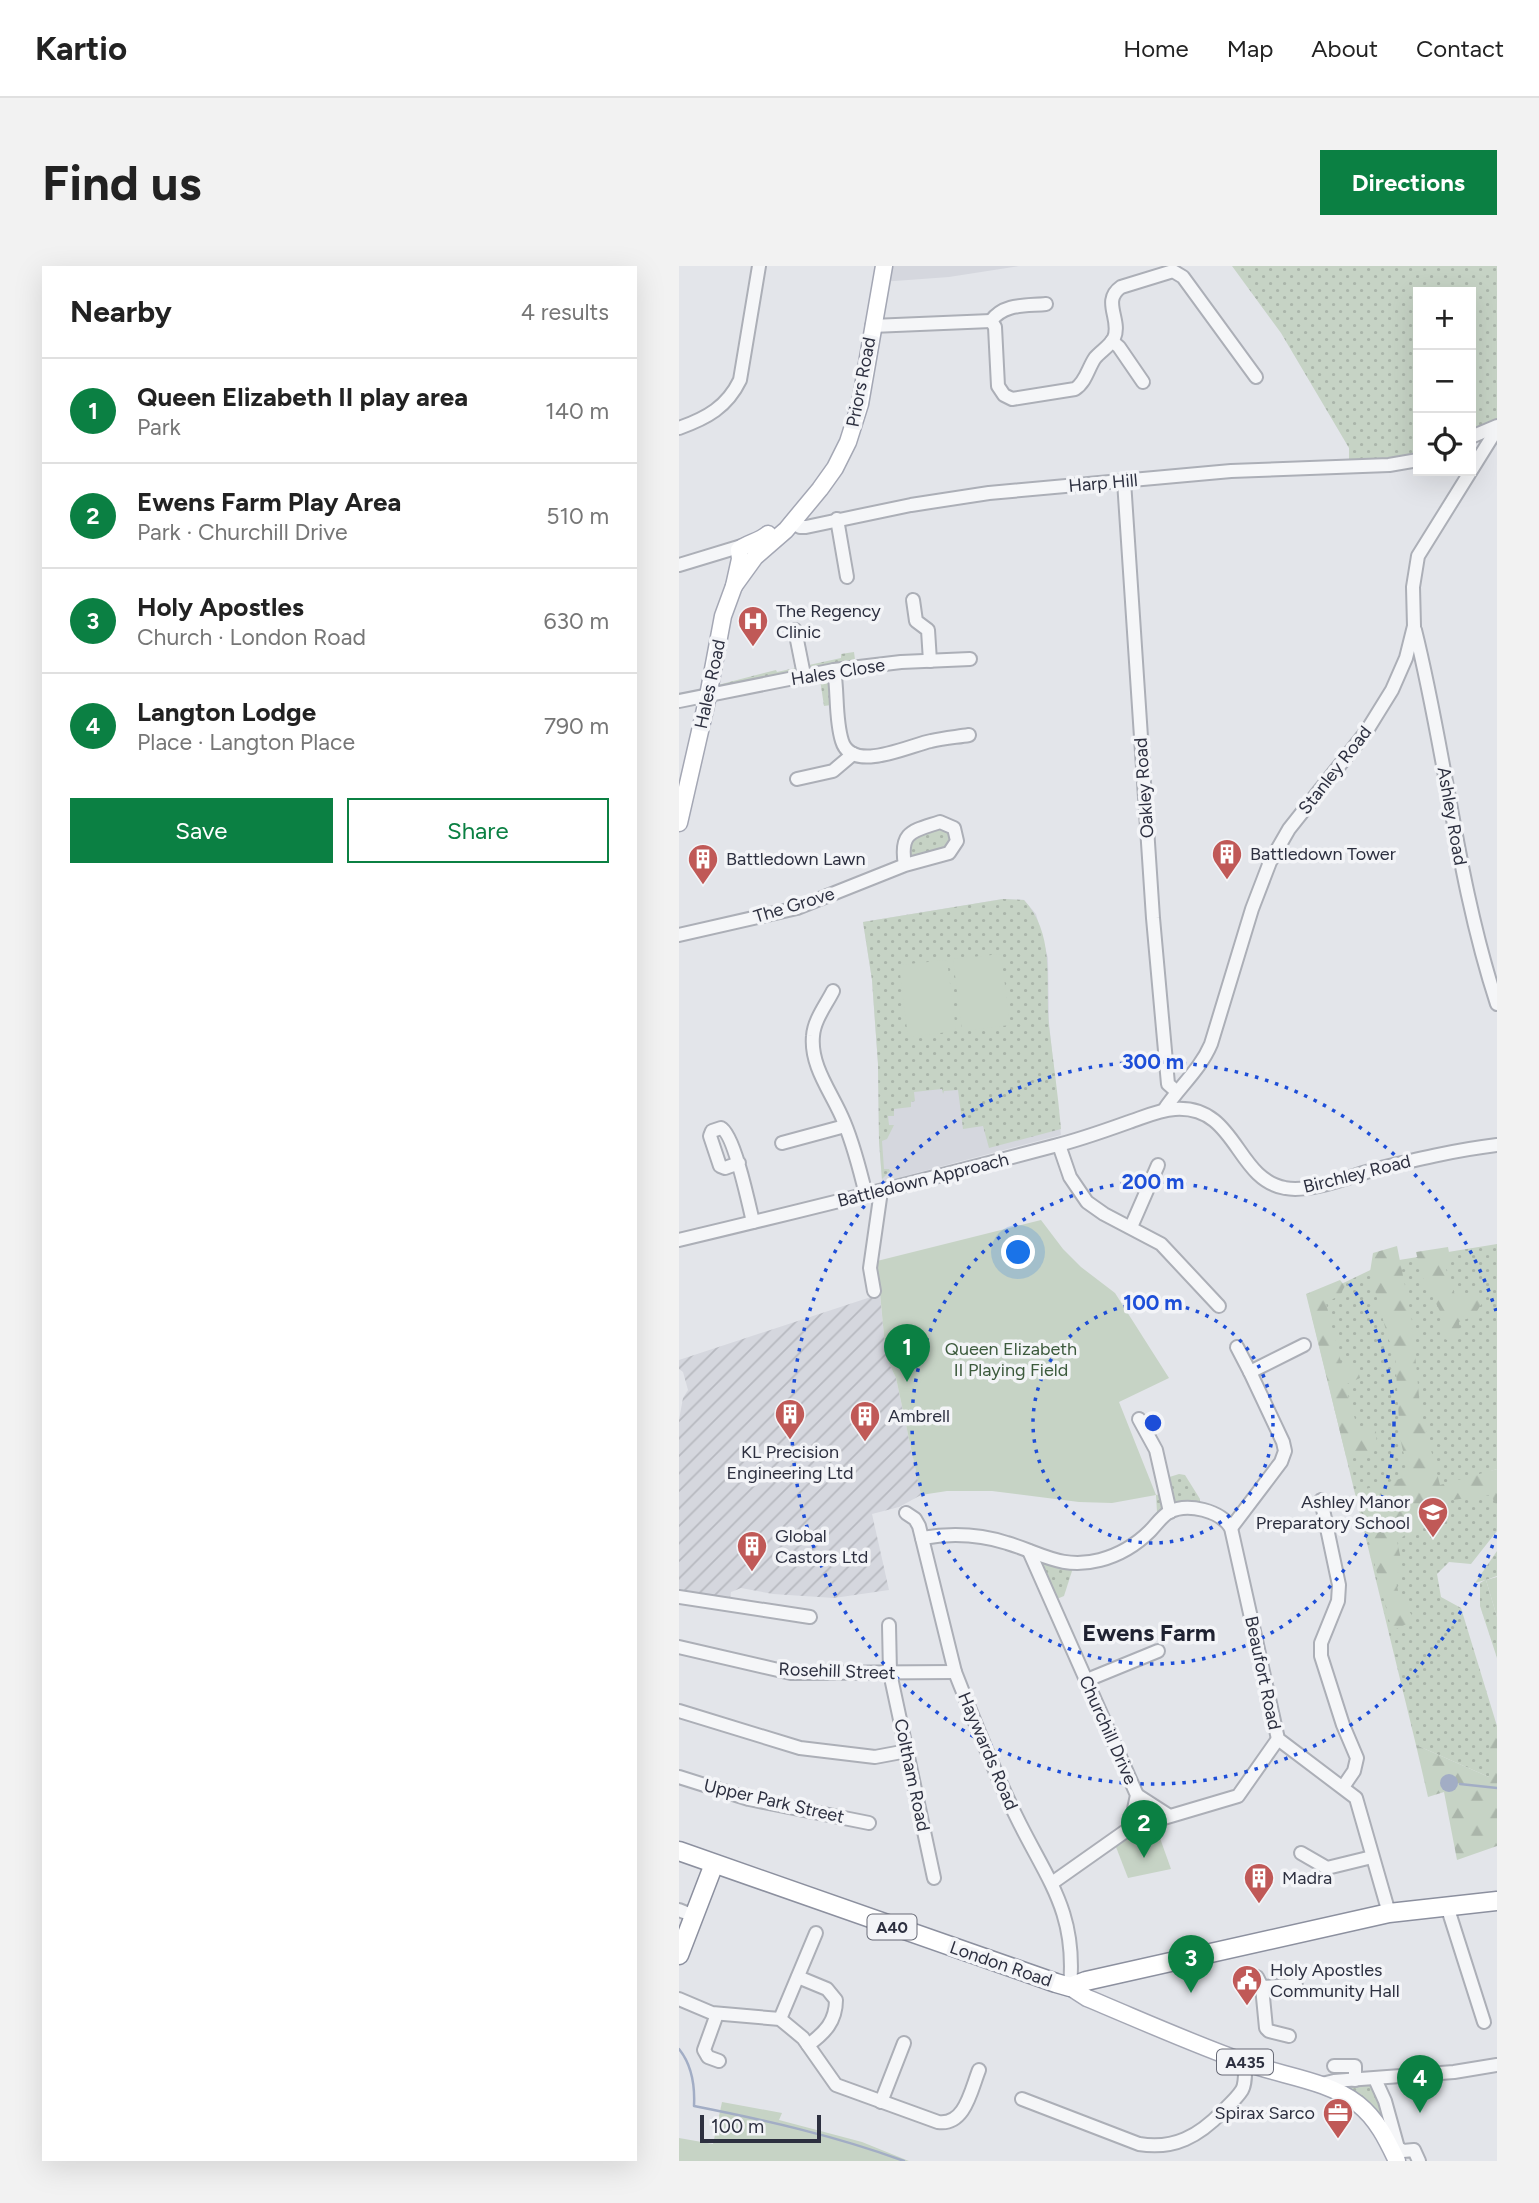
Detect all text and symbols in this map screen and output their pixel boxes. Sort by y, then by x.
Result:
text: Kartio [35,29,127,68]
text: Home [1123,34,1189,63]
text: Map [1227,34,1273,63]
text: About [1311,34,1378,63]
text: Contact [1416,34,1504,63]
button: Directions [1320,150,1497,215]
text: Find us [42,153,201,212]
map controls [1413,287,1476,476]
button: + [1413,287,1476,350]
text: Nearby [70,293,172,330]
text: 4 results [521,298,609,326]
street label: Priors Road [841,335,881,429]
button: − [1413,350,1476,413]
text: Queen Elizabeth II play area [137,381,468,413]
text: 1 [88,397,98,425]
text: 140 m [545,397,609,425]
text: Park [137,413,181,441]
button: locate [1413,413,1476,476]
street label: Harp Hill [1067,469,1139,497]
text: Ewens Farm Play Area [137,486,401,518]
text: 2 [86,502,100,530]
text: 510 m [546,502,609,530]
text: Park · Churchill Drive [137,518,348,546]
text: Holy Apostles [137,591,304,623]
place label: The Regency Clinic [776,600,881,643]
hospital icon: The Regency Clinic [736,604,770,648]
text: 3 [87,607,99,635]
text: 630 m [543,607,609,635]
text: Church · London Road [137,623,366,651]
street label: Hales Road [690,637,730,731]
street label: Hales Close [789,654,887,690]
text: Langton Lodge [137,696,316,728]
text: 4 [86,712,100,740]
text: 790 m [544,712,609,740]
street label: Stanley Road [1294,721,1376,819]
text: Place · Langton Place [137,728,355,756]
street label: Oakley Road [1130,737,1158,839]
street label: Ashley Road [1433,765,1471,867]
button: Save [70,798,333,863]
button: Share [347,798,609,863]
building icon: Battledown Tower [1210,837,1244,881]
building icon: Battledown Lawn [686,842,720,886]
place label: Battledown Tower [1250,843,1396,865]
place label: Battledown Lawn [726,848,865,870]
street label: The Grove [751,882,837,928]
text: 300 m [1122,1049,1184,1074]
street label: Battledown Approach [835,1148,1011,1212]
street label: Birchley Road [1301,1150,1413,1198]
text: 200 m [1122,1169,1184,1194]
your location [1001,1235,1035,1269]
text: 100 m [1123,1290,1183,1315]
pin: 1 [884,1324,930,1382]
park label: Queen Elizabeth II Playing Field [945,1338,1077,1381]
building icon: KL Precision Engineering Ltd [773,1397,807,1441]
building icon: Ambrell [848,1399,882,1443]
place label: Ambrell [888,1405,950,1427]
centre of rings [1141,1411,1165,1435]
place label: KL Precision Engineering Ltd [726,1441,854,1484]
place label: Ashley Manor Preparatory School [1256,1491,1410,1534]
school or university icon: Ashley Manor Preparatory School [1416,1495,1450,1539]
place label: Global Castors Ltd [775,1525,868,1568]
building icon: Global Castors Ltd [735,1529,769,1573]
street label: Beaufort Road [1240,1614,1286,1732]
district label: Ewens Farm [1082,1618,1216,1647]
street label: Rosehill Street [778,1658,896,1684]
street label: Churchill Drive [1074,1672,1142,1788]
street label: Haywards Road [953,1689,1023,1813]
street label: Coltham Road [889,1717,935,1833]
street label: Upper Park Street [702,1774,847,1828]
pin: 2 [1121,1800,1167,1858]
building icon: Madra [1242,1861,1276,1905]
place label: Madra [1282,1867,1332,1889]
road number: A40 [867,1914,917,1940]
pin: 3 [1168,1935,1214,1993]
street label: London Road [947,1936,1055,1992]
place label: Holy Apostles Community Hall [1270,1959,1400,2002]
public building icon: Holy Apostles Community Hall [1230,1963,1264,2007]
road number: A435 [1217,2050,1273,2074]
pin: 4 [1397,2055,1443,2113]
office icon: Spirax Sarco [1321,2096,1355,2140]
place label: Spirax Sarco [1214,2102,1315,2124]
scale bar [700,2112,821,2144]
text: 100 m [711,2115,764,2138]

